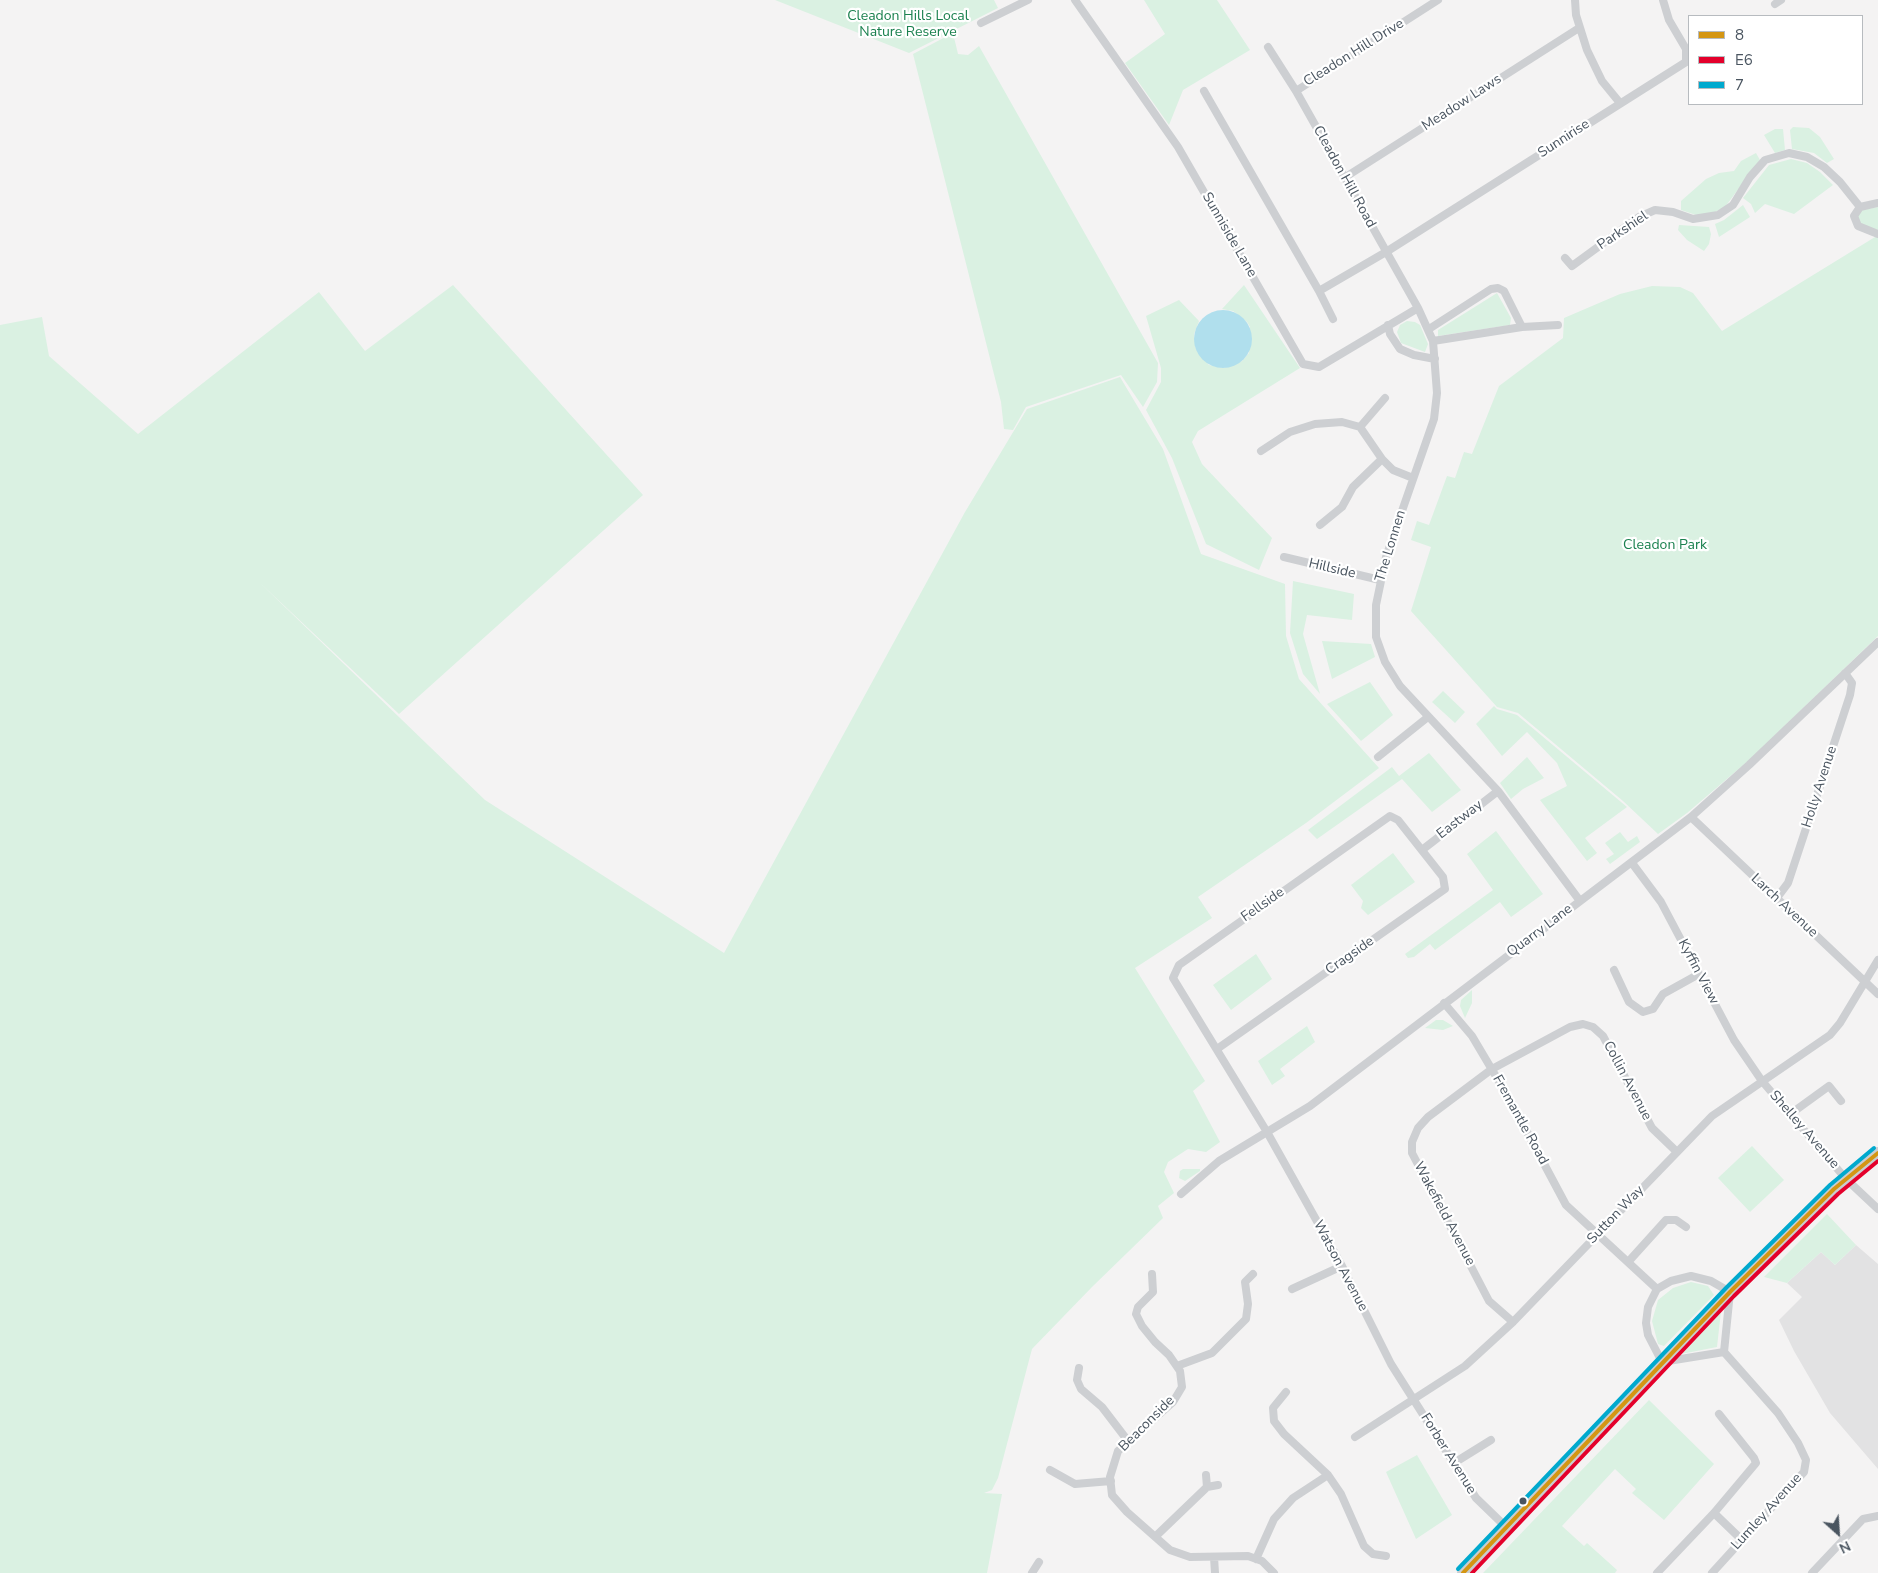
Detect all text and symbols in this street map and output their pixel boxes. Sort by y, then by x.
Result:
park label: Cleadon Hills Local Nature Reserve [847,9,969,41]
street label: Cleadon Hill Drive [1301,15,1407,91]
legend [1688,15,1863,105]
text: 8 [1735,25,1744,45]
text: E6 [1735,50,1753,70]
street label: Meadow Laws [1419,71,1505,135]
text: 7 [1735,75,1744,95]
street label: Sunnirise [1535,116,1593,162]
street label: Cleadon Hill Road [1309,123,1379,231]
street label: Sunniside Lane [1198,190,1260,280]
street label: Parkshiel [1595,208,1651,254]
street label: The Lonnen [1372,508,1410,584]
park label: Cleadon Park [1623,538,1707,554]
street label: Hillside [1307,555,1357,583]
street label: Holly Avenue [1799,744,1841,830]
street label: Eastway [1434,797,1486,843]
street label: Larch Avenue [1747,871,1821,941]
street label: Fellside [1238,884,1288,926]
street label: Quarry Lane [1504,901,1576,961]
street label: Cragside [1322,933,1378,979]
street label: Kyffin View [1674,936,1722,1008]
street label: Collin Avenue [1599,1038,1655,1124]
street label: Fremantle Road [1488,1072,1552,1168]
street label: Shelley Avenue [1766,1087,1842,1173]
street label: Wakefield Avenue [1410,1159,1478,1269]
street label: Sutton Way [1584,1182,1648,1248]
street label: Watson Avenue [1309,1218,1371,1314]
street label: Beaconside [1116,1393,1178,1455]
street label: Forber Avenue [1416,1411,1480,1497]
street label: Lumley Avenue [1728,1470,1806,1554]
unlabelled marker [1518,1496,1528,1506]
north arrow [1813,1508,1863,1558]
text: N [1836,1536,1854,1558]

